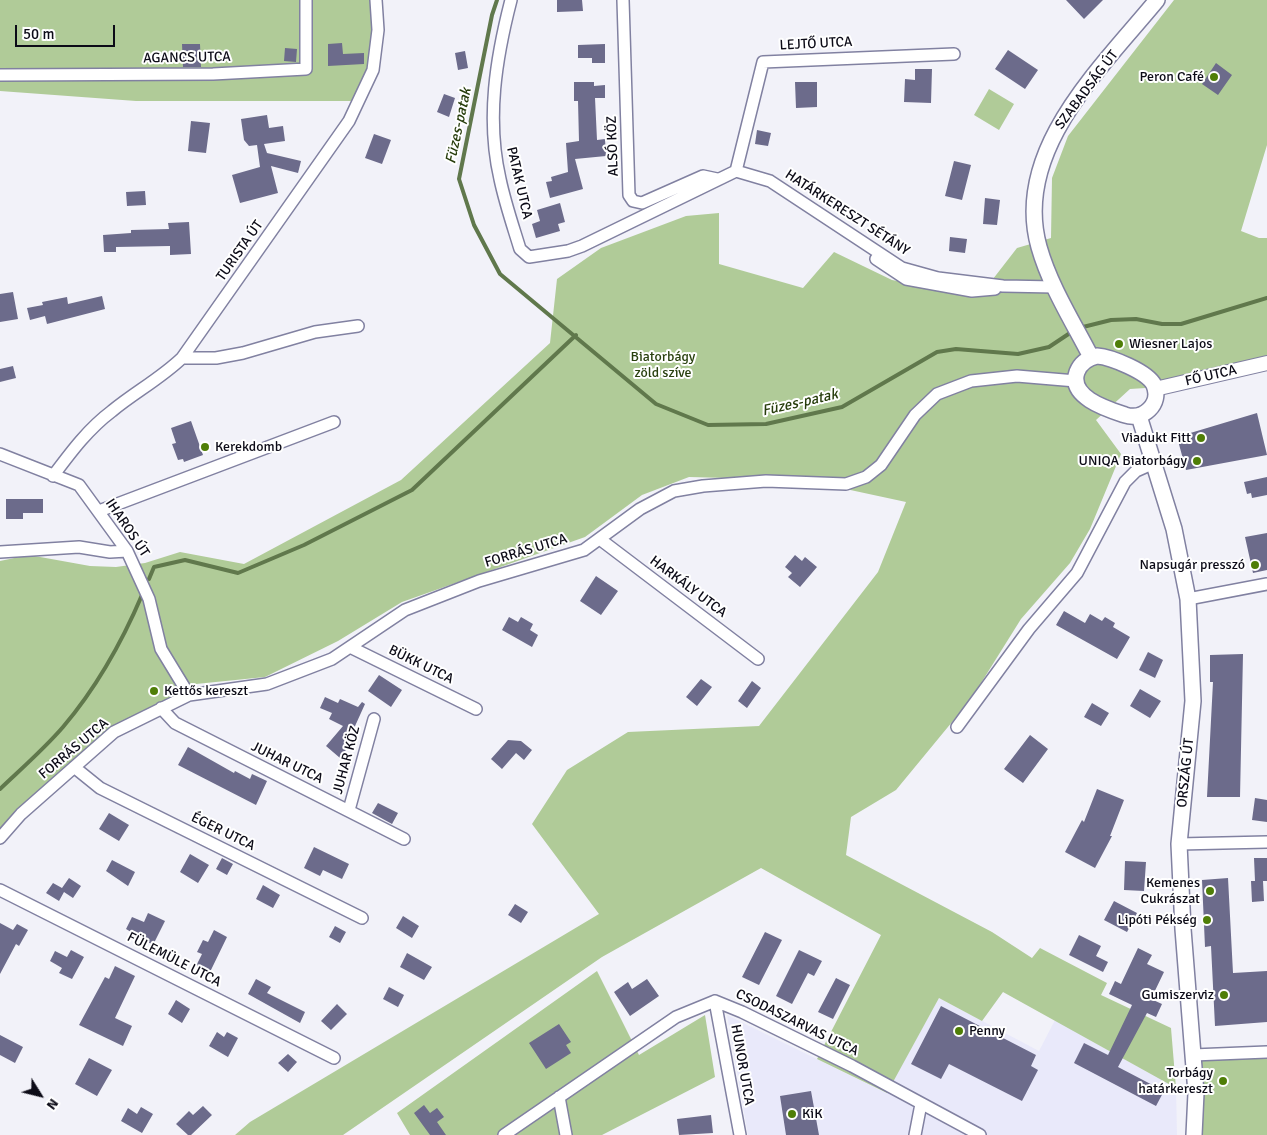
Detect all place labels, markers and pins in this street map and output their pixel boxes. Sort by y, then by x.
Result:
place label: Peron Café [1140,69,1204,85]
marker: Peron Café [1208,71,1220,83]
place label: Wiesner Lajos [1129,336,1212,352]
marker: Wiesner Lajos [1113,338,1125,350]
place label: Viadukt Fitt [1121,430,1191,446]
marker: Viadukt Fitt [1195,432,1207,444]
place label: Kerekdomb [215,439,282,455]
marker: Kerekdomb [199,441,211,453]
place label: UNIQA Biatorbágy [1079,453,1187,469]
marker: UNIQA Biatorbágy [1191,455,1203,467]
place label: Napsugár presszó [1140,557,1245,573]
marker: Napsugár presszó [1249,559,1261,571]
place label: Kettős kereszt [164,683,248,699]
marker: Kettős kereszt [148,685,160,697]
place label: Kemenes Cukrászat [1141,875,1200,908]
marker: Kemenes Cukrászat [1204,885,1216,897]
place label: Lipóti Pékség [1118,912,1197,928]
marker: Lipóti Pékség [1201,914,1213,926]
place label: Gumiszerviz [1141,987,1214,1003]
marker: Gumiszerviz [1218,989,1230,1001]
place label: Penny [969,1023,1005,1039]
marker: Penny [953,1025,965,1037]
place label: Torbágy határkereszt [1138,1065,1213,1098]
marker: Torbágy határkereszt [1217,1075,1229,1087]
place label: KiK [802,1106,822,1122]
marker: KiK [786,1108,798,1120]

